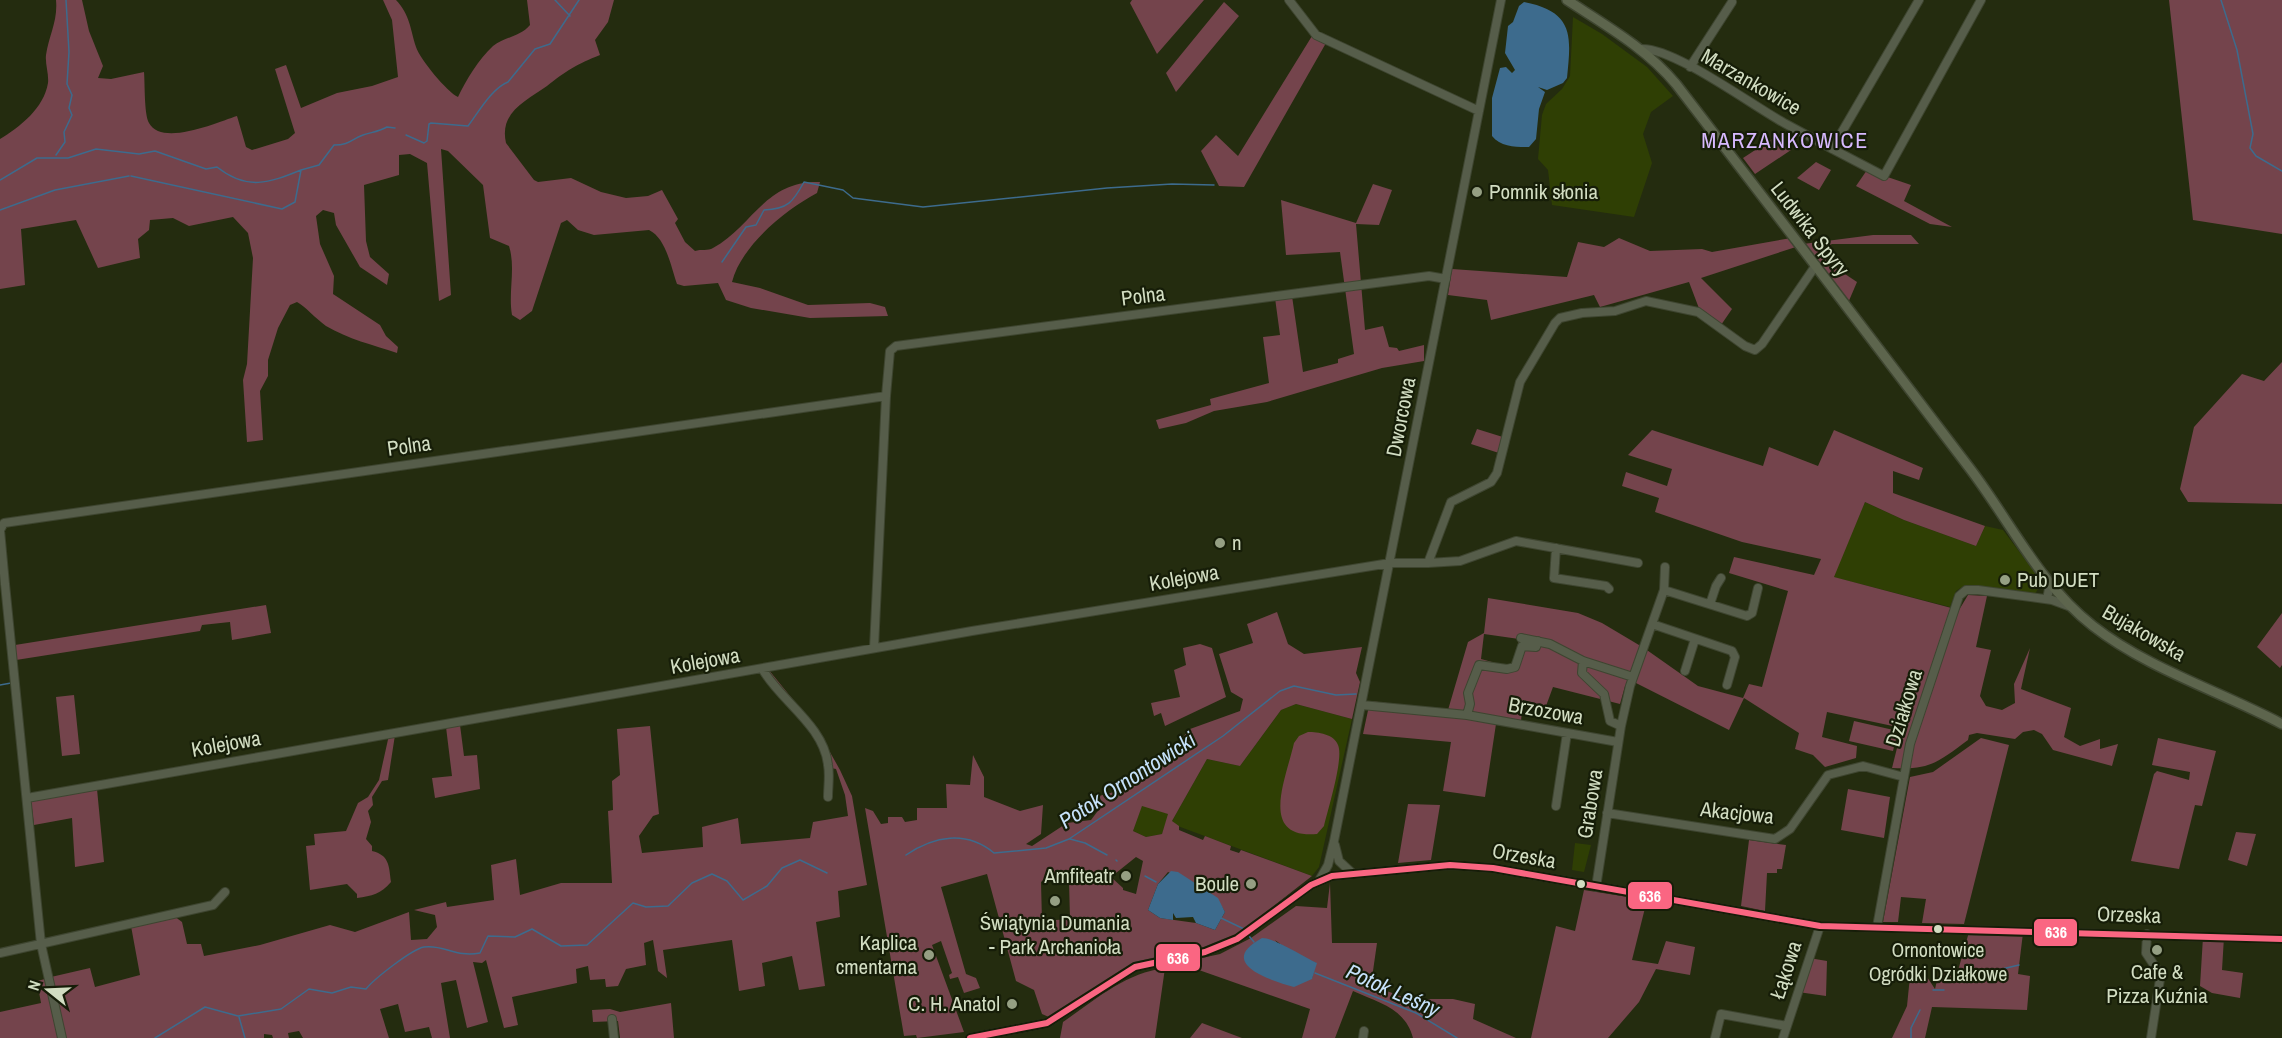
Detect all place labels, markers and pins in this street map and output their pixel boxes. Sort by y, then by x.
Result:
place label: Pomnik słonia [1489,177,1599,206]
marker: Pomnik słonia [1470,185,1484,199]
place label: n [1232,528,1242,557]
marker: n [1213,536,1227,550]
place label: Pub DUET [2017,565,2100,594]
marker: Pub DUET [1998,573,2012,587]
place label: Amfiteatr [1043,861,1114,890]
marker: Amfiteatr [1119,869,1133,883]
place label: Boule [1195,869,1239,898]
marker: Boule [1244,877,1258,891]
unlabelled marker [1575,878,1587,890]
marker: Świątynia Dumania - Park Archanioła [1048,894,1062,908]
place label: Świątynia Dumania - Park Archanioła [980,908,1131,961]
marker: Ornontowice Ogródki Działkowe [1932,923,1944,935]
place label: Kaplica cmentarna [836,928,917,981]
place label: Ornontowice Ogródki Działkowe [1869,936,2007,987]
marker: Cafe & Pizza Kuźnia [2150,943,2164,957]
marker: Kaplica cmentarna [922,948,936,962]
place label: Cafe & Pizza Kuźnia [2106,957,2208,1010]
place label: C. H. Anatol [908,989,1000,1018]
marker: C. H. Anatol [1005,997,1019,1011]

